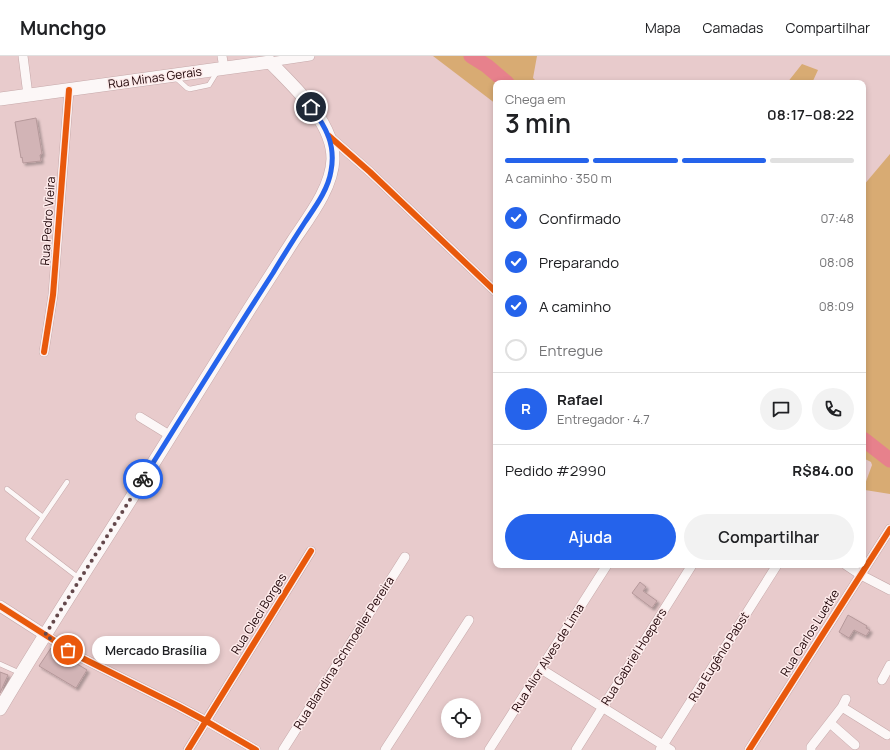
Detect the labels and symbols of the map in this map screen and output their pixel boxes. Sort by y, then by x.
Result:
street label: Rua Minas Gerais [107,63,203,92]
pin [294,90,328,124]
street label: Rua Pedro Vieira [36,176,59,266]
courier [123,459,163,499]
street label: Rua Cleci Borges [227,570,290,658]
street label: Rua Blandina Schmoeller Pereira [289,573,398,733]
street label: Rua Carlos Luetke [776,586,843,680]
street label: Rua Alior Alves de Lima [507,600,588,715]
street label: Rua Gabriel Hoepers [597,605,670,709]
street label: Rua Eugênio Pabst [684,608,753,705]
pin [51,633,85,667]
callout: Mercado Brasília [92,636,220,664]

